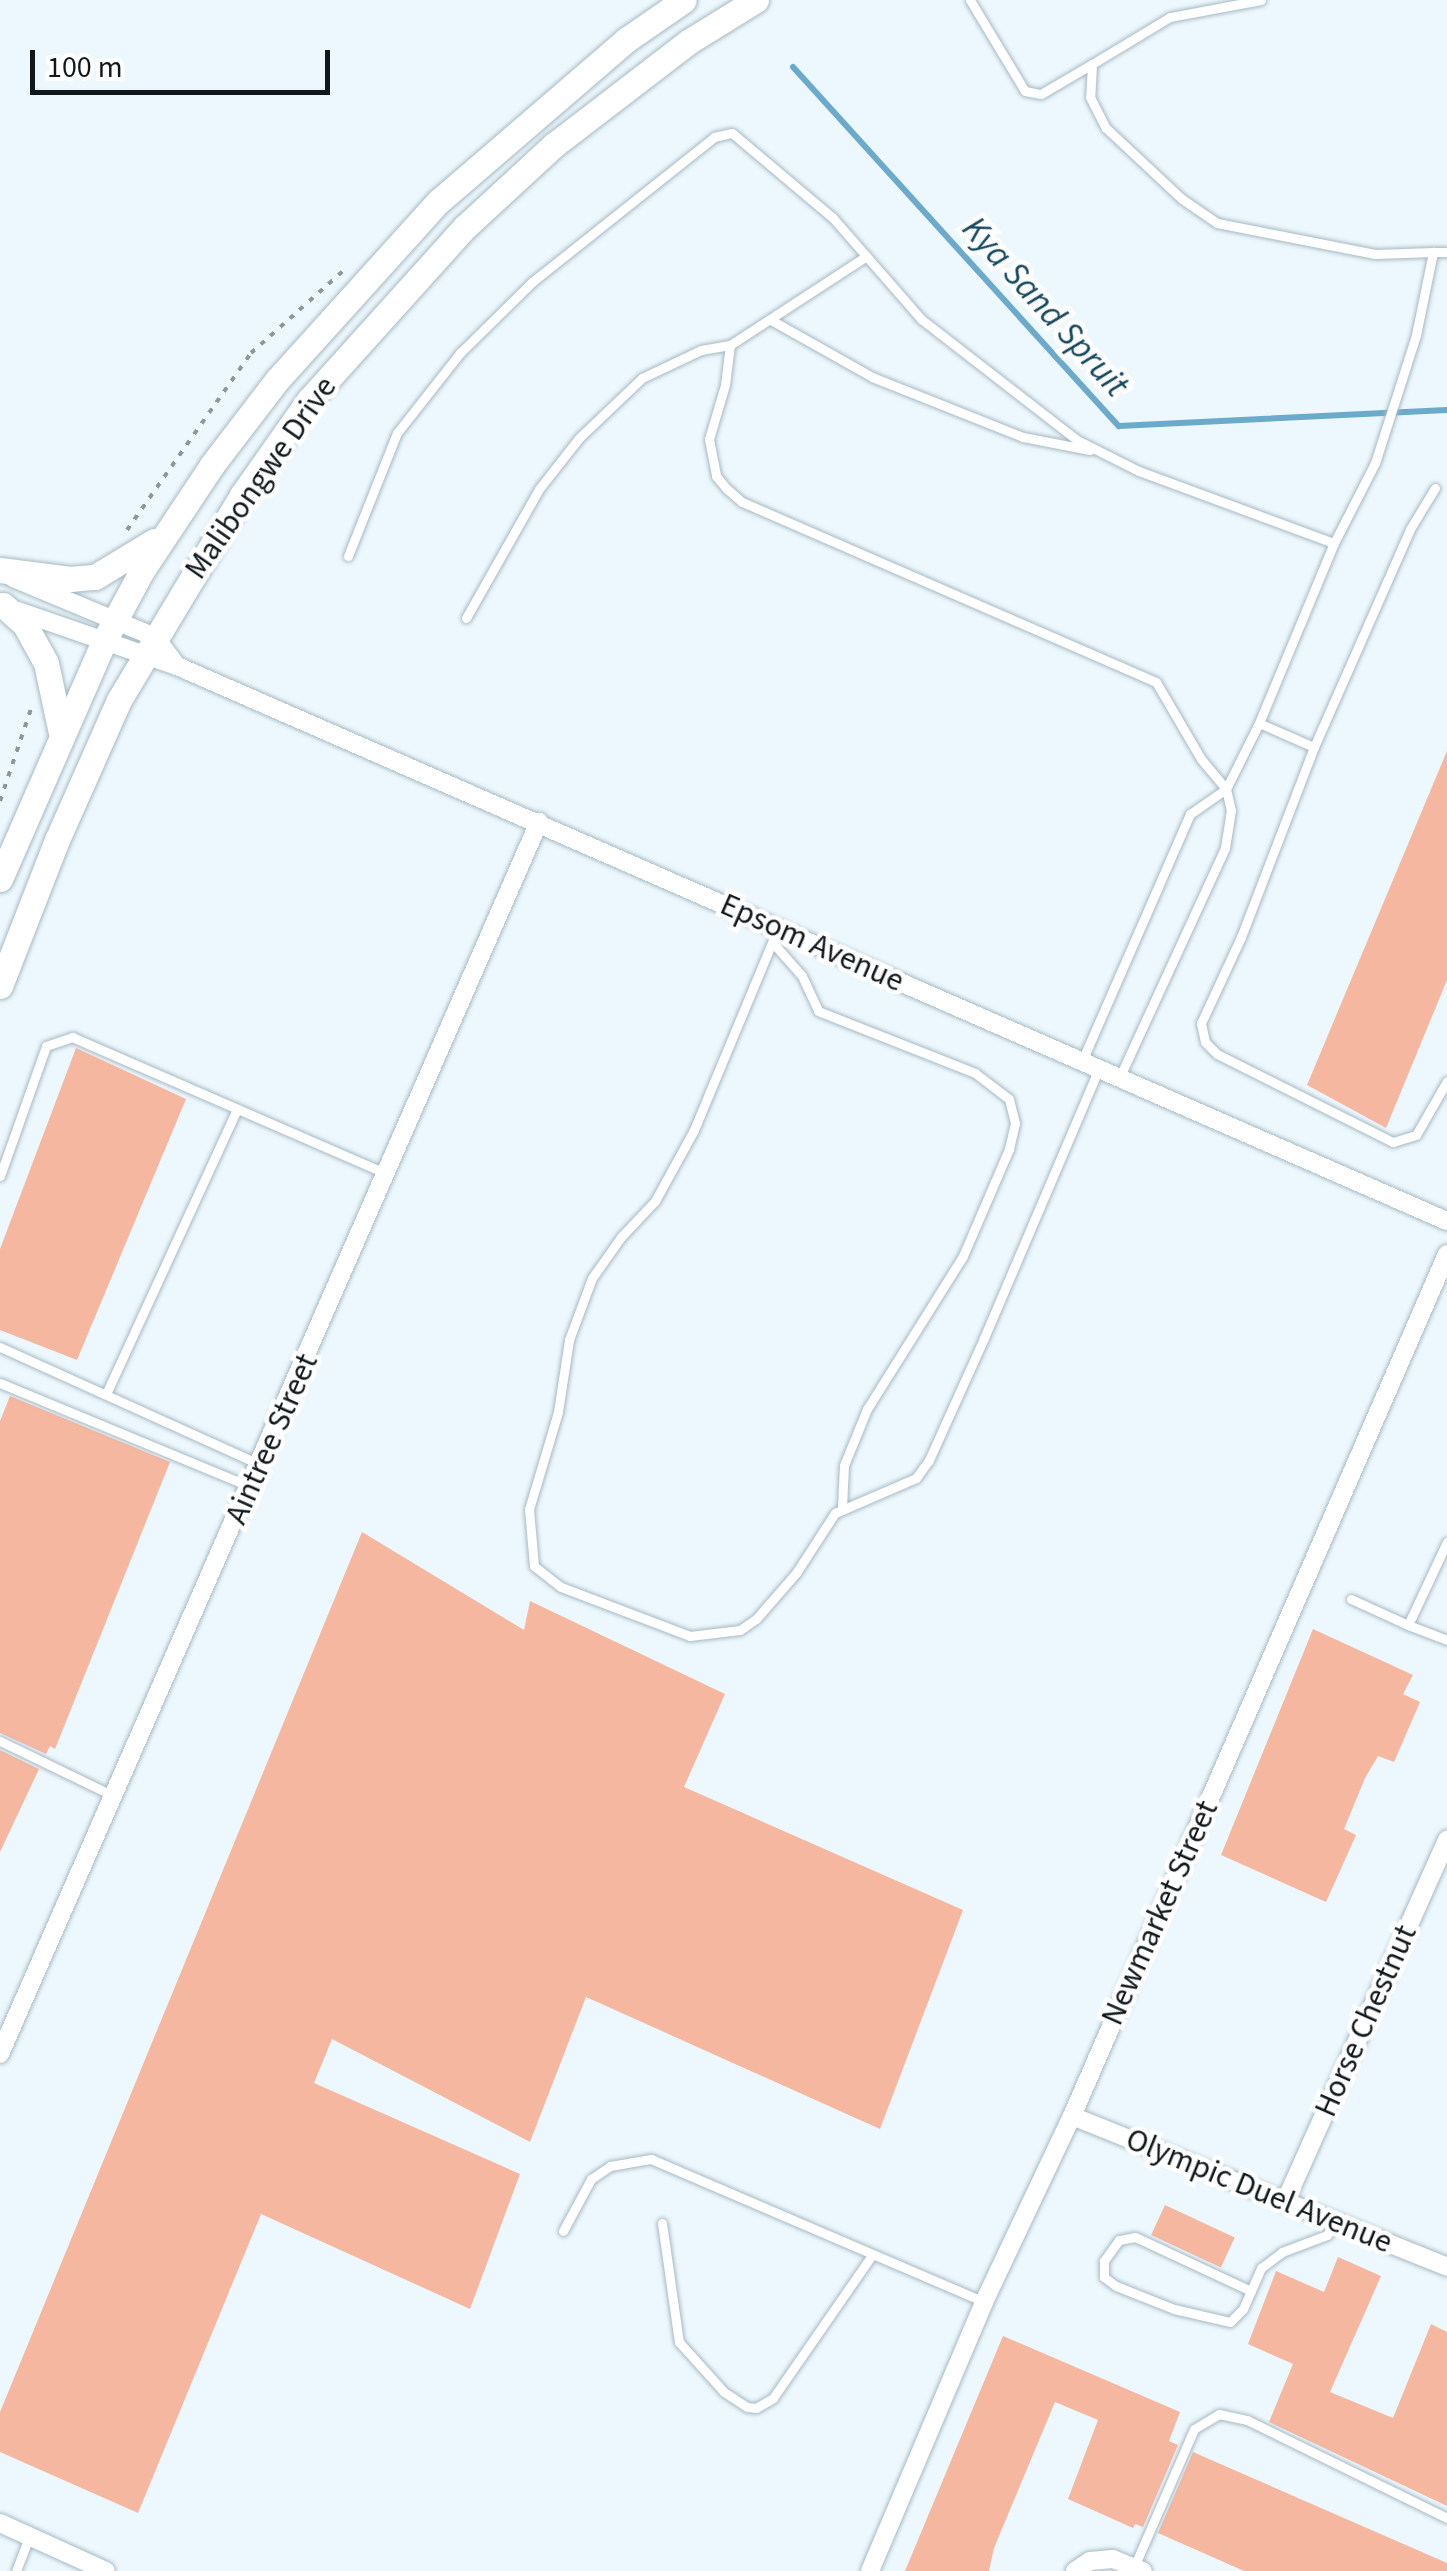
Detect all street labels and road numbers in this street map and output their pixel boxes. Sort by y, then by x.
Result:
street label: Malibongwe Drive [177,369,345,587]
street label: Epsom Avenue [714,885,910,1001]
street label: Aintree Street [217,1348,327,1530]
street label: Newmarket Street [1093,1795,1227,2031]
street label: Horse Chestnut [1307,1919,1425,2123]
street label: Olympic Duel Avenue [1120,2120,1398,2262]

